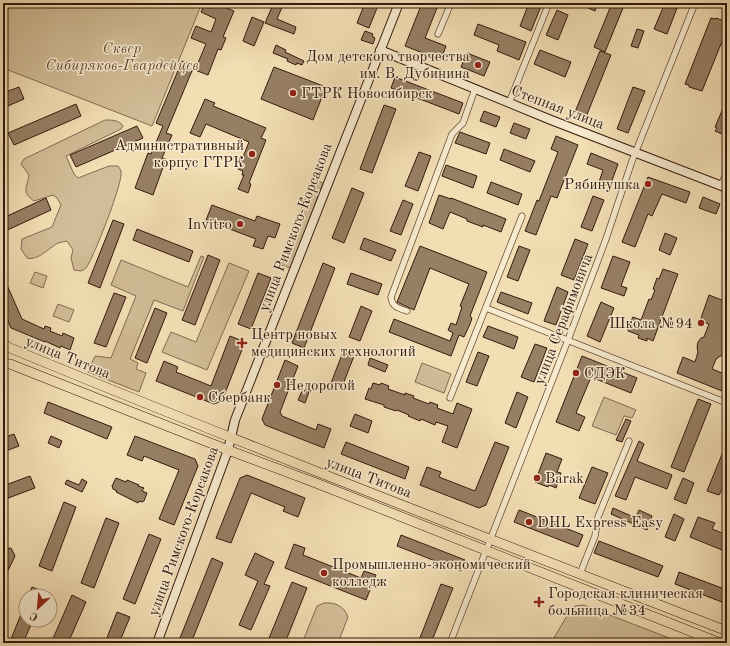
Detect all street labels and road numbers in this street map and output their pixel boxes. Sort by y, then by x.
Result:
street label: Степная улица [509,84,607,133]
street label: улица Римского-Корсакова [257,141,336,314]
street label: улица Серафимовича [532,251,597,387]
street label: улица Титова [23,334,113,383]
street label: улица Римского-Корсакова [147,444,222,618]
street label: улица Титова [324,455,414,502]

